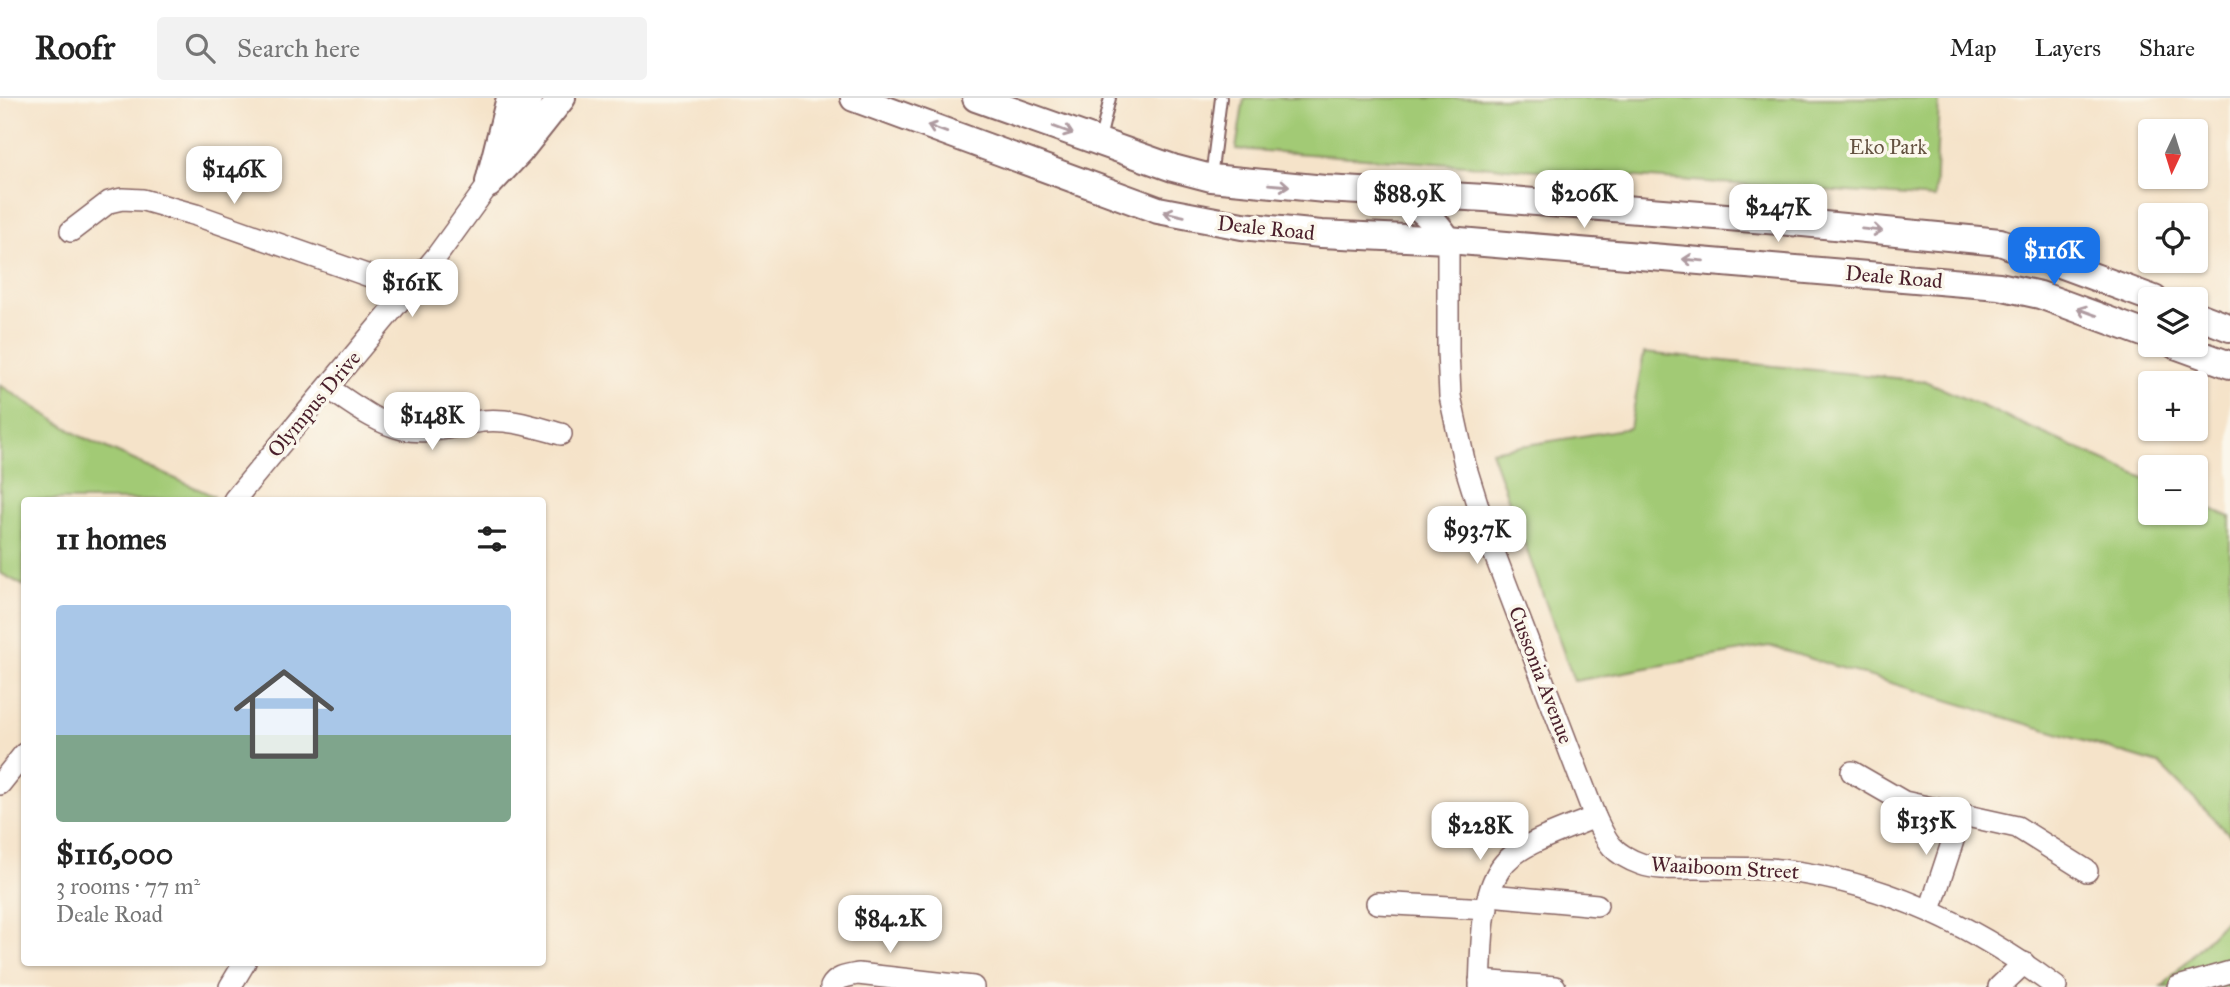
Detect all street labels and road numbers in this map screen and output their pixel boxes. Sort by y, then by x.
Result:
street label: Deale Road [1216,210,1316,246]
street label: Deale Road [1844,260,1944,294]
street label: Olympus Drive [262,345,366,463]
street label: Cussonia Avenue [1503,603,1579,748]
street label: Waaiboom Street [1650,851,1800,885]

